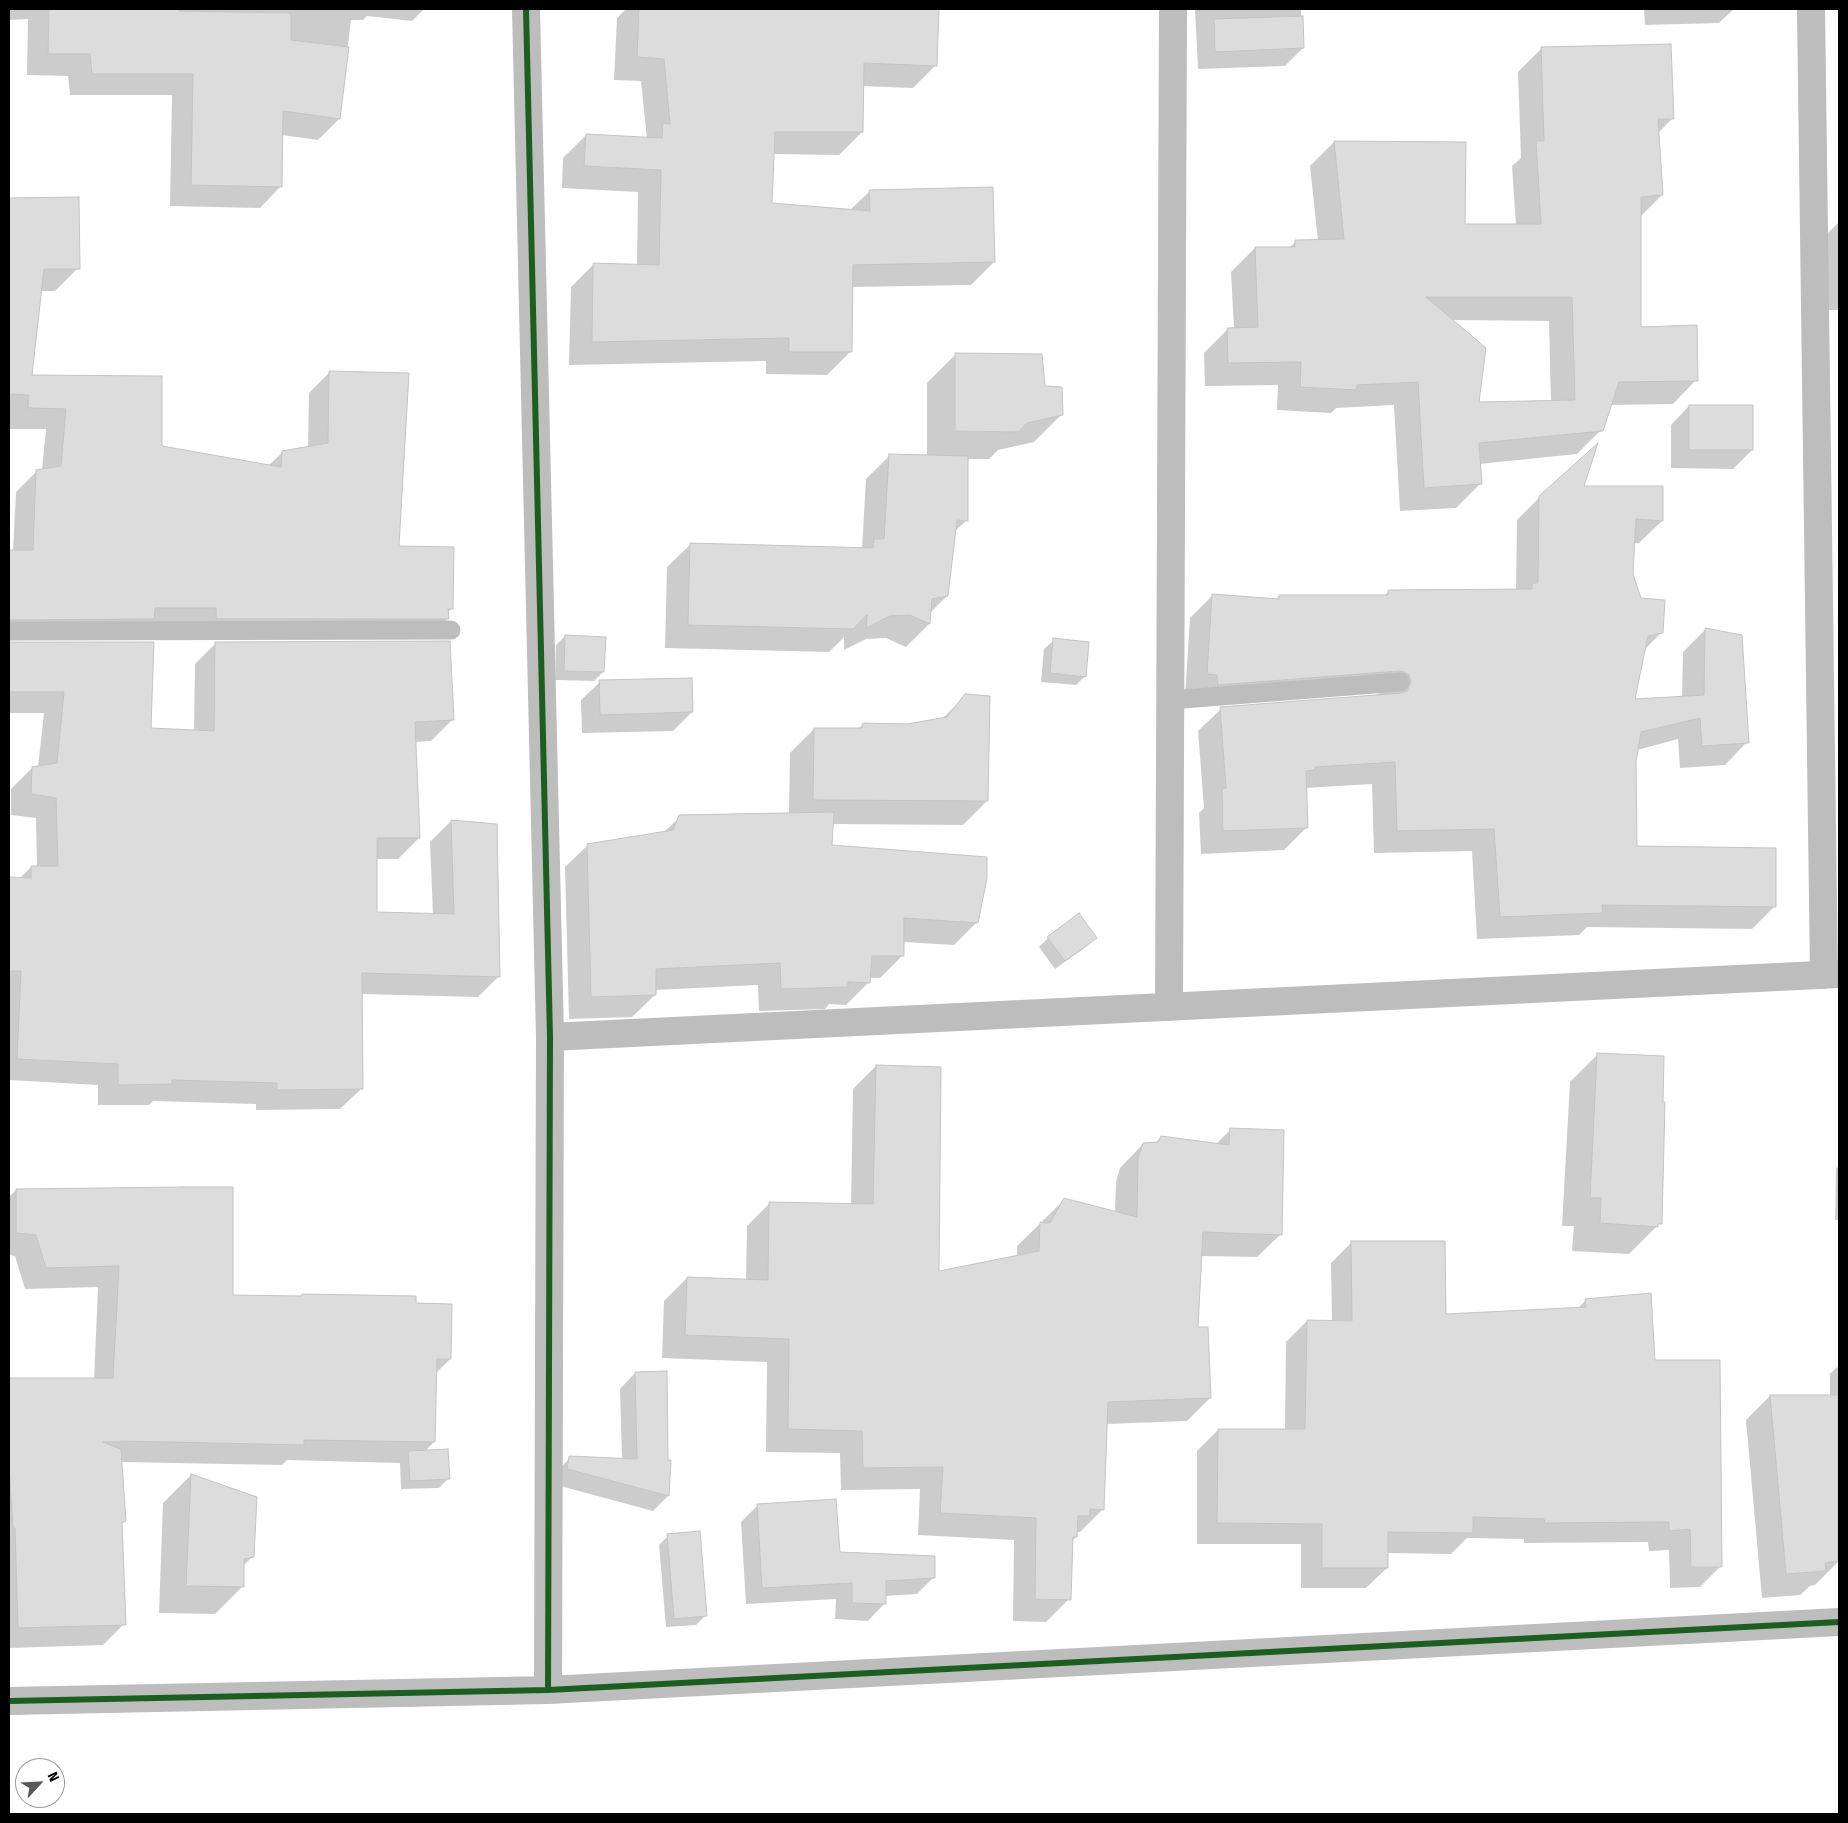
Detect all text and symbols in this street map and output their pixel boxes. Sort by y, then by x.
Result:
north arrow [15,1758,65,1808]
text: N [44,1769,63,1784]

